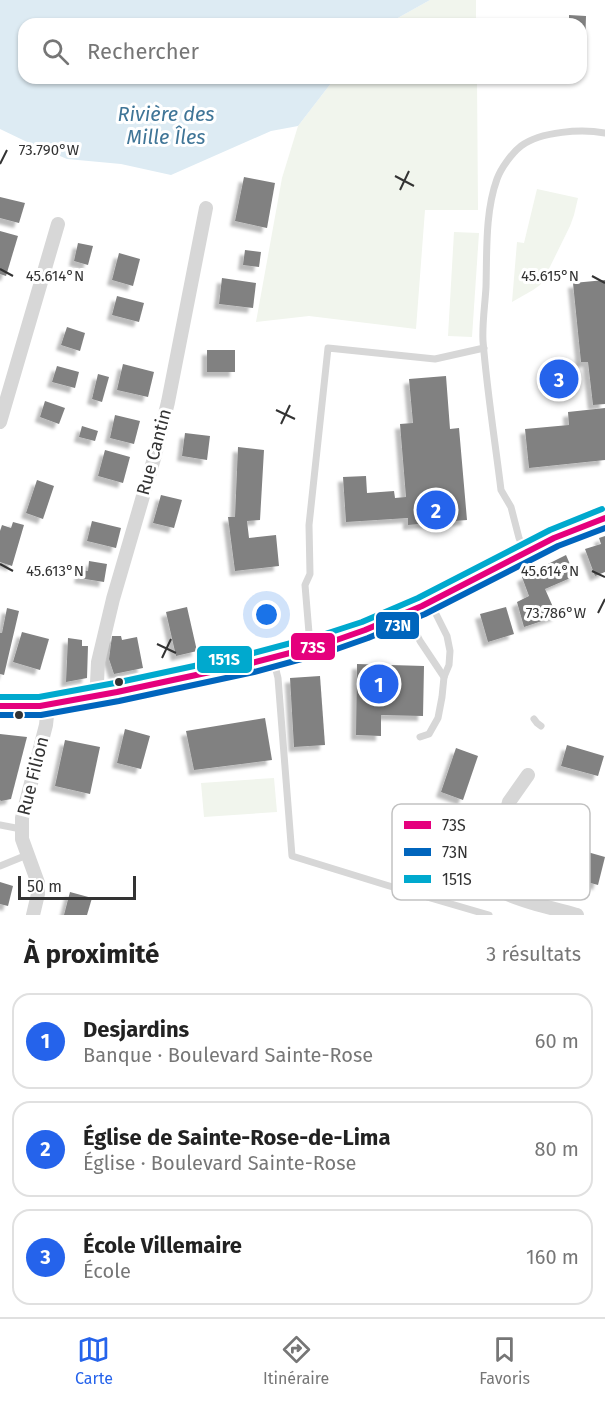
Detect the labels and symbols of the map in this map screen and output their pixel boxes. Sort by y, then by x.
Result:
water label: Rivière des Mille Îles [117,102,215,149]
text: 73.790°W [19,141,80,159]
text: 45.614°N [26,267,84,285]
text: 45.615°N [521,267,579,285]
pin: 3 [540,356,578,401]
street label: Rue Cantin [132,407,176,497]
pin: 2 [416,488,456,532]
text: 45.613°N [26,562,84,580]
text: 45.614°N [521,562,579,580]
your location [252,600,281,629]
text: 73.786°W [526,604,587,622]
line badge: 73N [375,611,420,640]
text: 73N [385,616,411,635]
line badge: 73S [290,632,336,661]
text: 73S [301,638,325,657]
line badge: 151S [196,645,253,674]
text: 151S [208,650,240,669]
pin: 1 [360,662,398,706]
unlabelled marker [113,676,125,688]
unlabelled marker [13,709,25,721]
street label: Rue Filion [13,734,53,818]
legend [392,804,590,900]
text: 73S [442,816,466,835]
text: 73N [442,843,468,862]
text: 151S [442,870,472,889]
scale bar [18,873,136,900]

